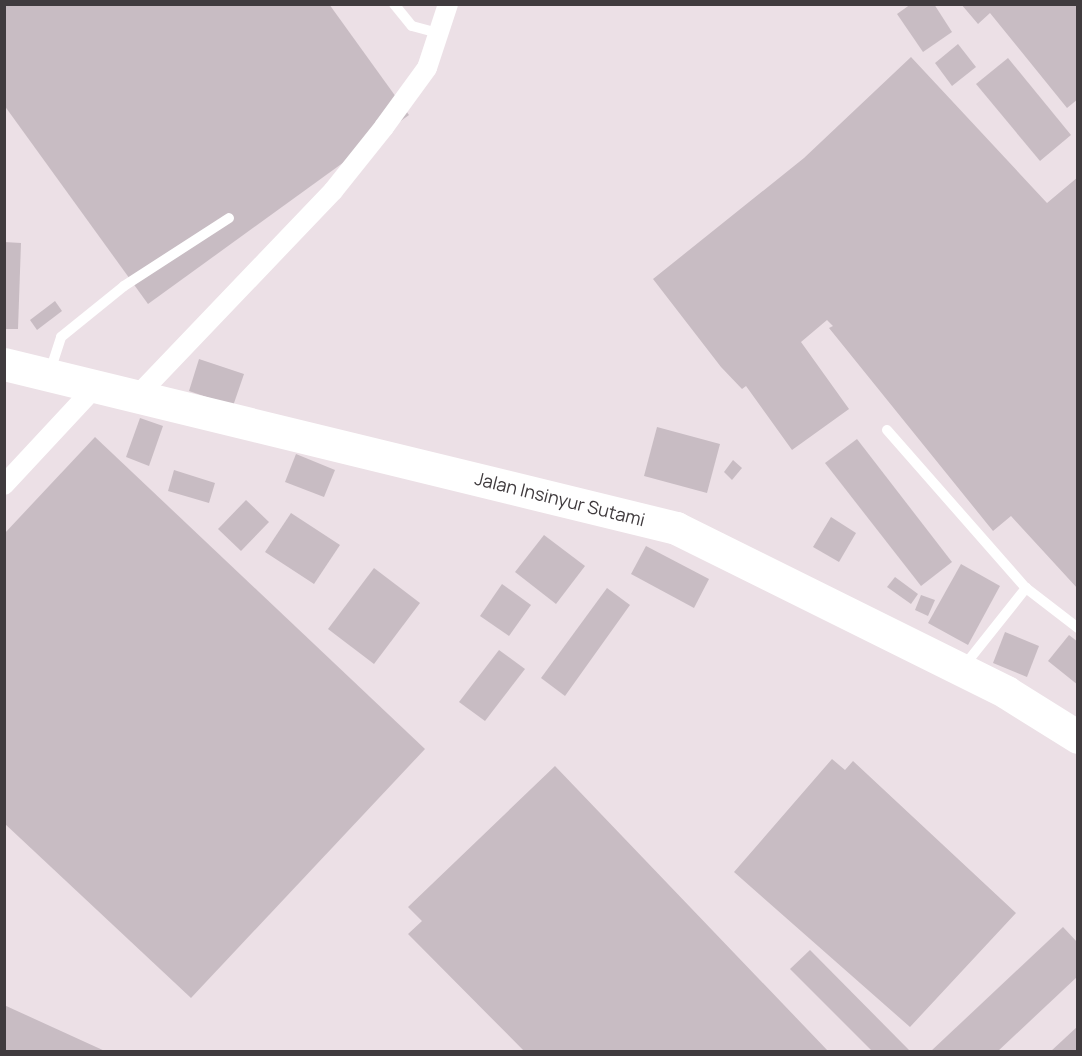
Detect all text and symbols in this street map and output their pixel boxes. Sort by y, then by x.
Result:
street label: Jalan Insinyur Sutami [473,467,647,531]

